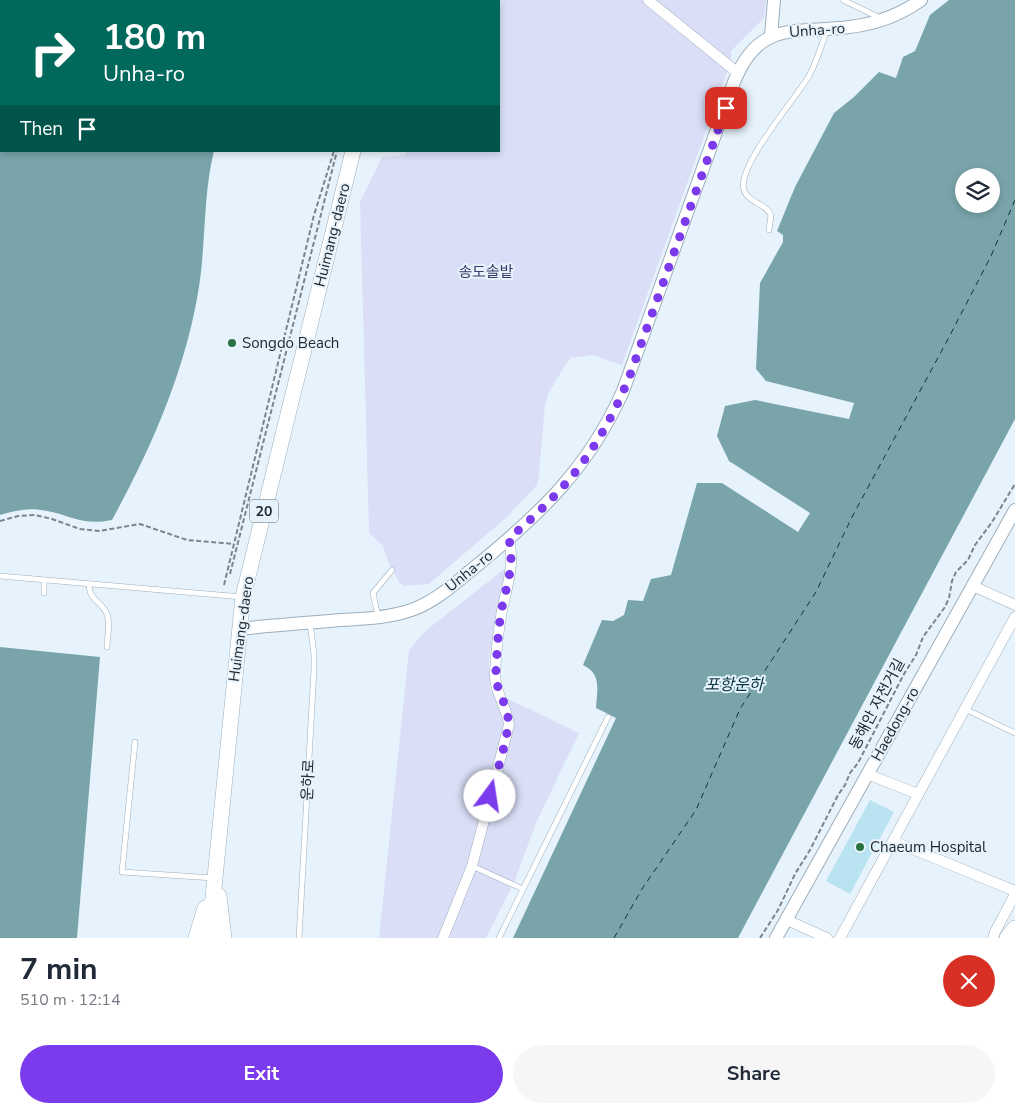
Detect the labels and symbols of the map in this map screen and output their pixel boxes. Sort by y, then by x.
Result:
street label: Unha-ro [788,18,846,42]
pin [705,87,747,129]
street label: Huimang-daero [309,181,355,289]
park label: 송도솔밭 [458,262,514,282]
place label: Songdo Beach [242,333,339,353]
marker: Songdo Beach [226,337,238,349]
road number: 20 [250,500,278,522]
street label: Unha-ro [441,546,497,596]
street label: Huimang-daero [224,575,258,683]
street label: 동해안 자전거길 [845,655,909,753]
water label: 포항운하 [705,674,766,696]
street label: Haedong-ro [866,683,924,765]
street label: 운하로 [297,759,319,801]
position arrow [463,769,515,821]
place label: Chaeum Hospital [870,837,987,857]
marker: Chaeum Hospital [854,841,866,853]

